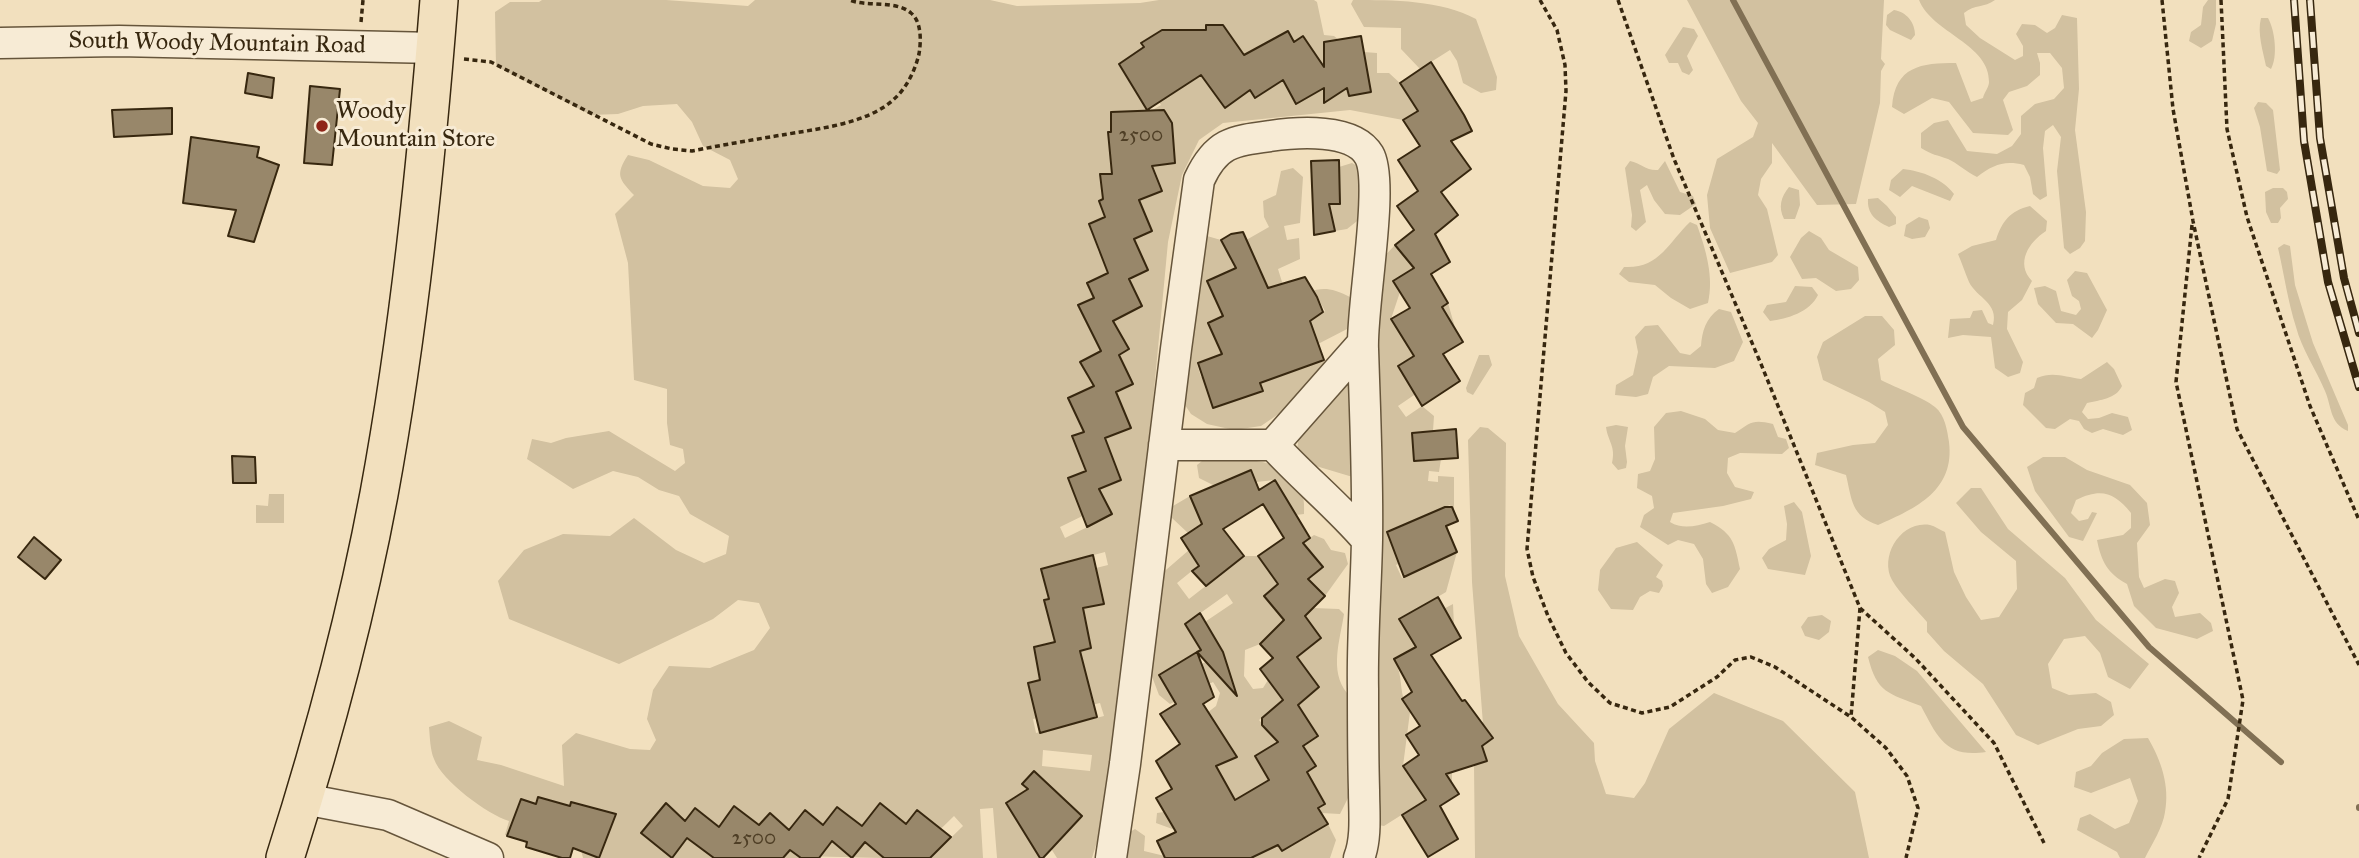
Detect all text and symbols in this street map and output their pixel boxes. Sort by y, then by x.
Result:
street label: South Woody Mountain Road [68,27,366,61]
place label: Woody Mountain Store [336,98,495,154]
marker: Woody Mountain Store [314,118,330,134]
house number: 2500 [1119,123,1163,149]
house number: 2500 [732,826,776,852]

